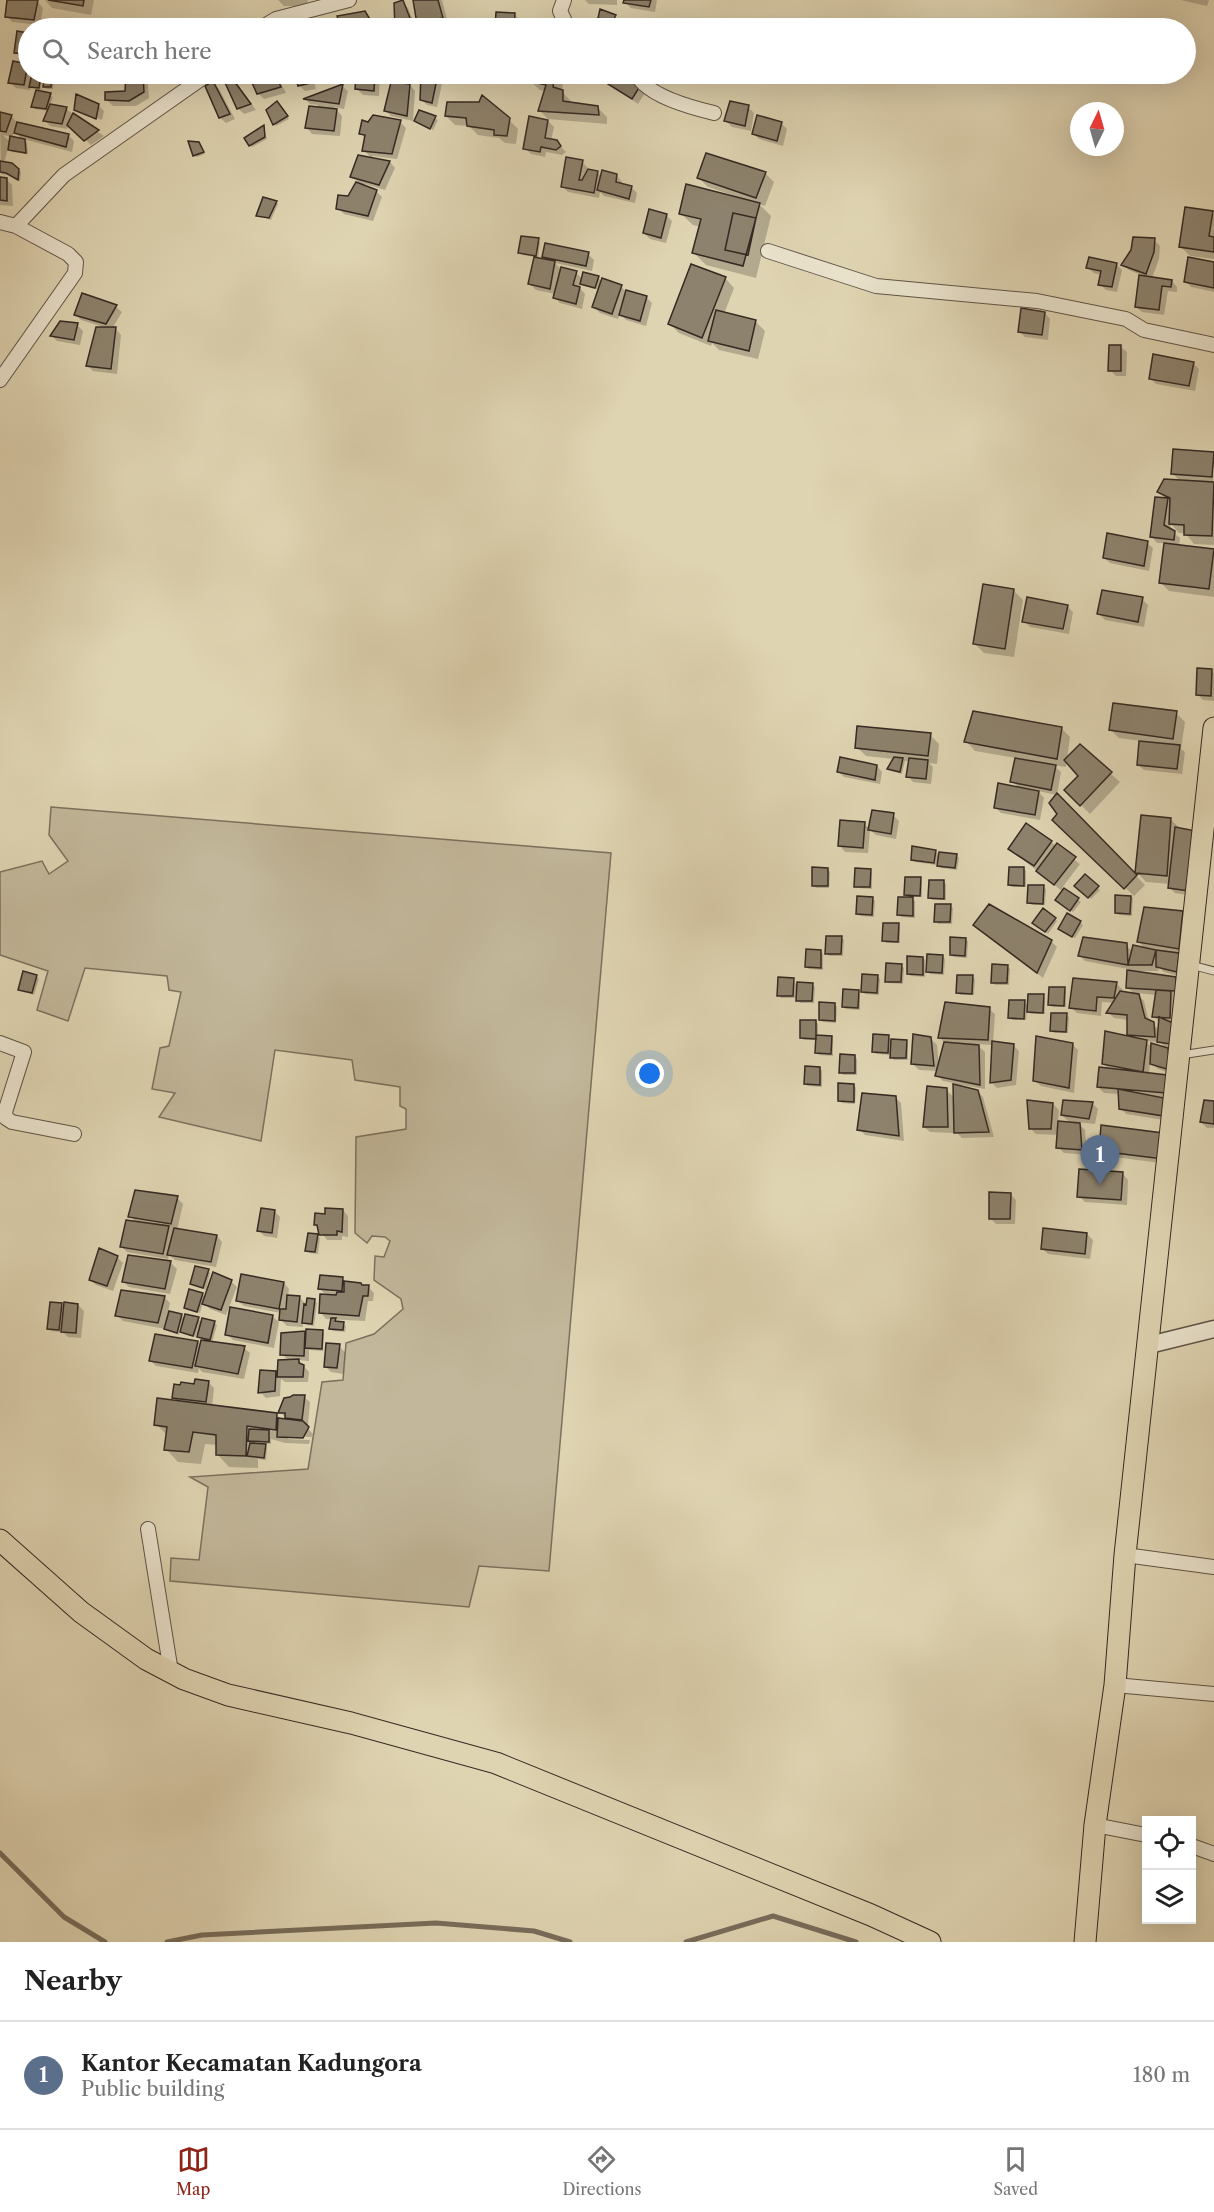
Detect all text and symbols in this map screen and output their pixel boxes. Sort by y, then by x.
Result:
search box [18,18,1196,84]
icon: search [39,35,72,68]
text: Search here [87,38,212,65]
north arrow [1070,102,1124,156]
your location [635,1059,664,1088]
pin: 1 [1080,1136,1120,1185]
map controls [1142,1816,1196,1924]
button: locate [1142,1816,1196,1870]
button: layers [1142,1870,1196,1924]
text: Nearby [24,1965,122,1997]
text: Kantor Kecamatan Kadungora [81,2050,422,2077]
text: 1 [39,2063,48,2087]
text: 180 m [1133,2063,1190,2087]
text: Public building [81,2077,224,2101]
tab: Map [176,2143,210,2199]
tab: Directions [562,2143,641,2199]
tab: Saved [994,2143,1038,2199]

